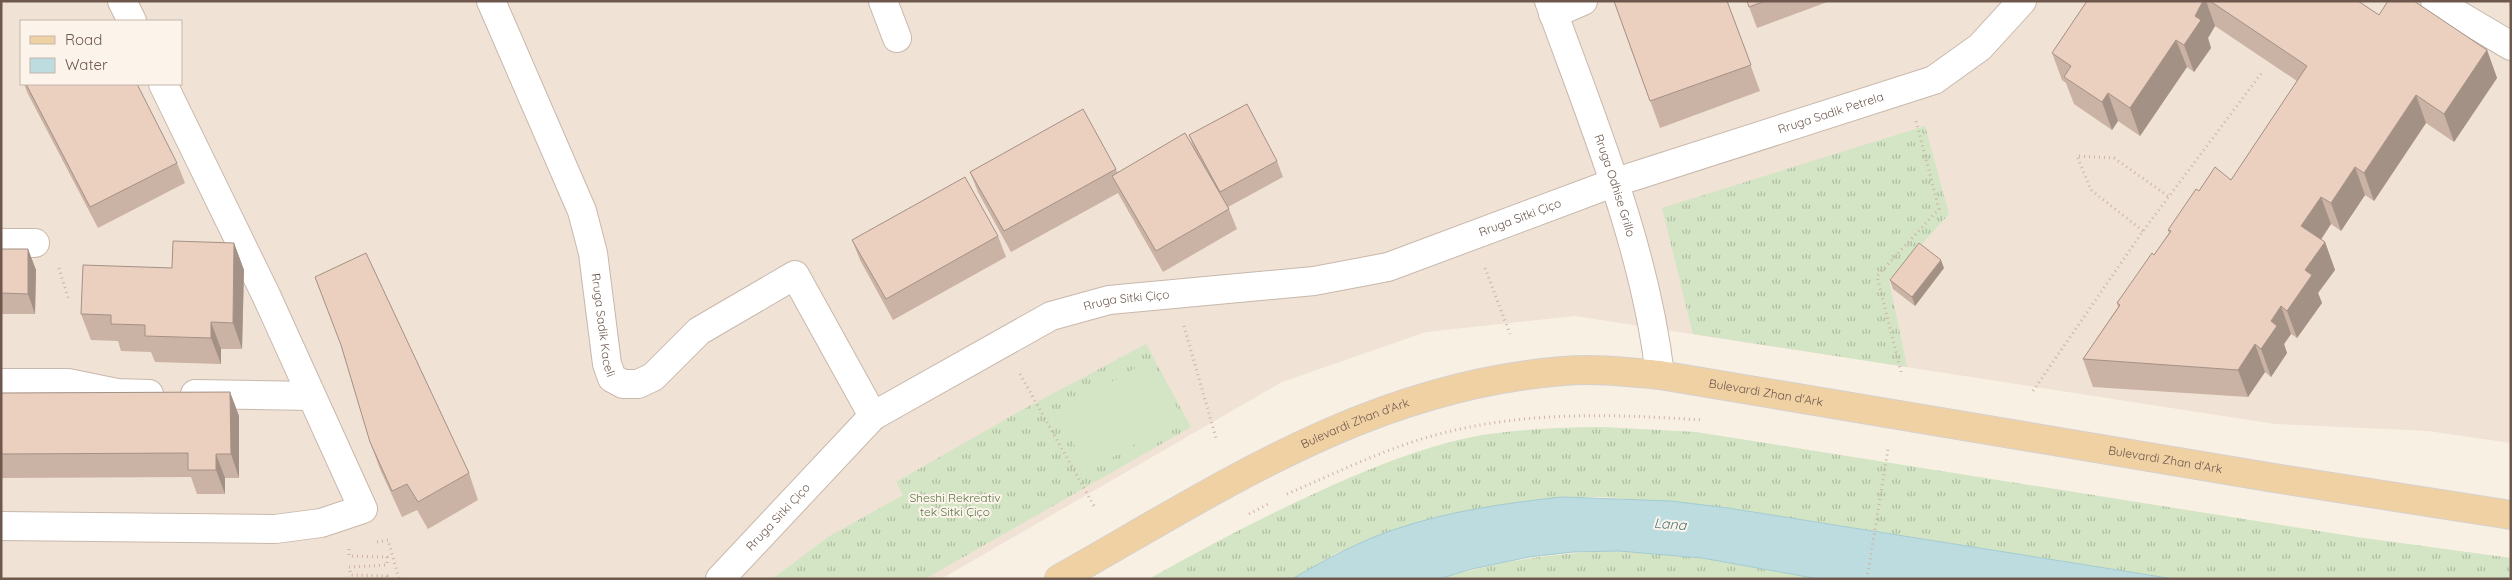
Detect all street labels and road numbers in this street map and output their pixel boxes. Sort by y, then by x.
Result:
street label: Rruga Sadik Petrela [1776,89,1885,137]
street label: Rruga Odhise Grillo [1591,132,1639,239]
street label: Rruga Sitki Çiço [1476,195,1563,239]
street label: Rruga Sadik Kaceli [589,272,619,379]
street label: Rruga Sitki Çiço [1081,286,1170,314]
street label: Bulevardi Zhan d'Ark [1708,375,1824,409]
street label: Bulevardi Zhan d'Ark [1298,395,1411,452]
street label: Bulevardi Zhan d'Ark [2107,442,2224,476]
street label: Rruga Sitki Çiço [743,480,813,554]

